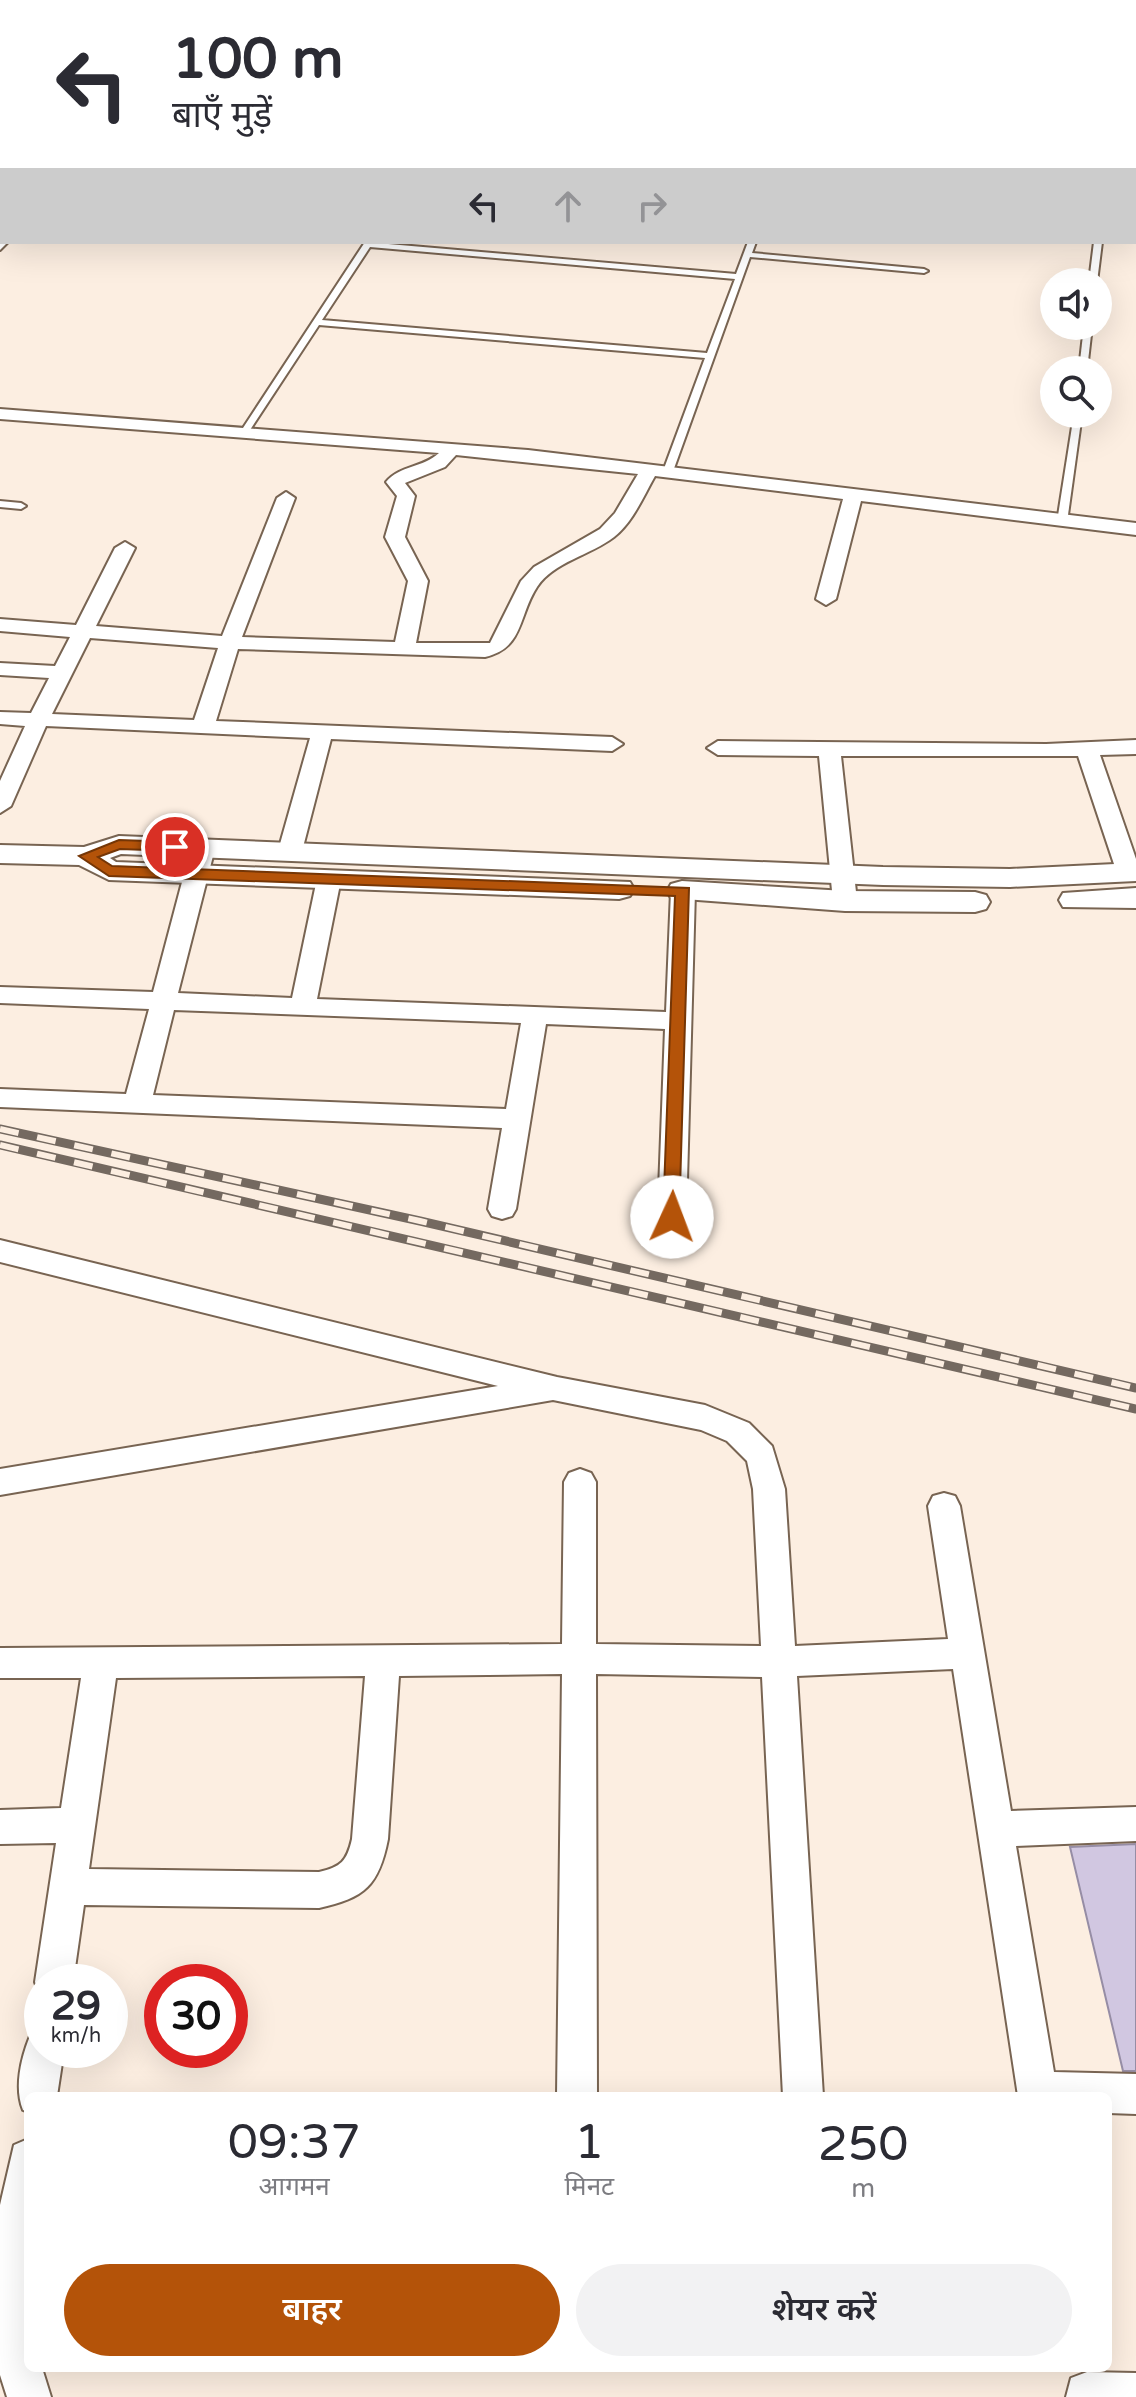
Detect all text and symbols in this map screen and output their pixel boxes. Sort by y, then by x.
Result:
text: 100 m [172,26,343,93]
icon: left [40,32,144,136]
text: बाएँ मुड़ें [172,94,272,137]
icon: left [462,184,506,228]
icon: ahead [546,184,590,228]
icon: right [630,184,674,228]
map controls [1040,268,1112,428]
button: sound [1040,268,1112,340]
button: search [1040,356,1112,428]
pin [141,813,209,881]
icon: arrive [153,825,197,869]
position arrow [630,1175,714,1259]
speed limit sign: 30 [144,1964,248,2068]
text: 29 [51,1982,101,2030]
text: km/h [51,2024,101,2048]
text: 09:37 [228,2114,361,2172]
text: 1 [574,2114,604,2172]
text: 250 [818,2116,908,2174]
text: आगमन [259,2171,330,2202]
text: मिनट [564,2171,614,2202]
text: m [851,2173,875,2204]
button: बाहर [64,2264,560,2356]
button: शेयर करें [576,2264,1072,2356]

